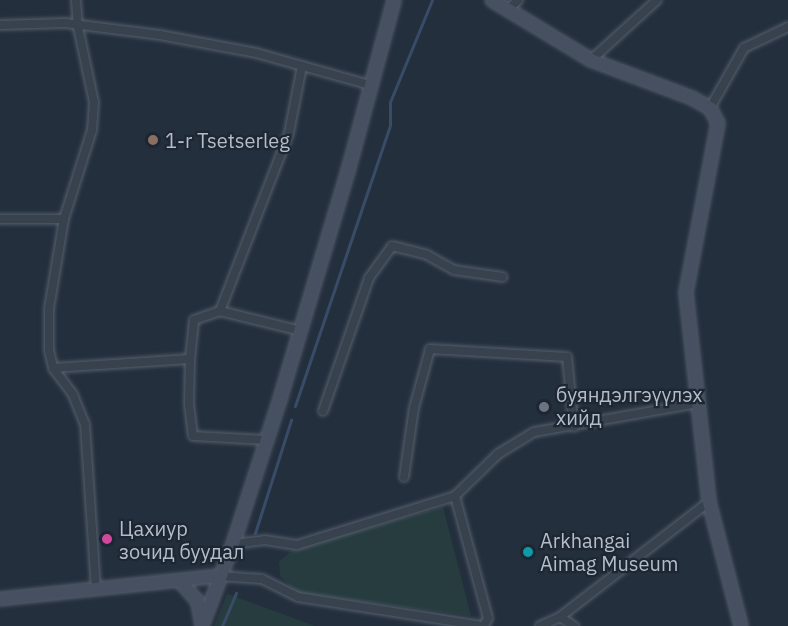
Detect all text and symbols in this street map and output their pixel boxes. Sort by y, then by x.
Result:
place label: 1-r Tsetserleg [165,128,290,152]
marker: 1-r Tsetserleg [146,133,160,147]
place label: буяндэлгэүүлэх хийд [556,383,702,430]
marker: буяндэлгэүүлэх хийд [537,400,551,414]
place label: Цахиур зочид буудал [119,516,244,563]
place label: Arkhangai Aimag Museum [540,528,678,575]
marker: Цахиур зочид буудал [100,532,114,546]
marker: Arkhangai Aimag Museum [521,545,535,559]

